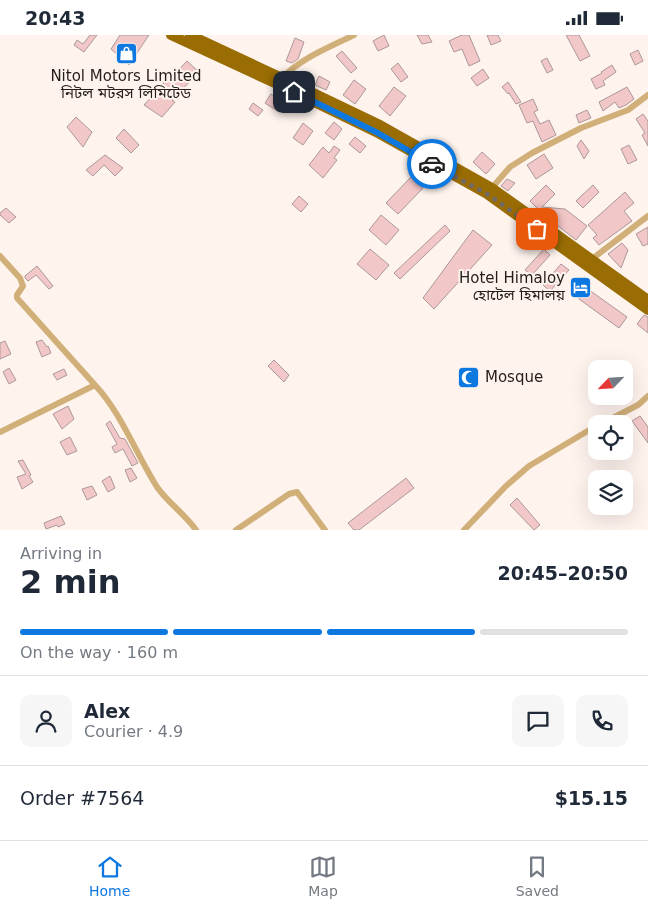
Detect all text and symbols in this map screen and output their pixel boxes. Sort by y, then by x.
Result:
text: 20:43 [25,7,85,29]
shop icon: Nitol Motors Limited নিটল মটরস লিমিটেড [114,41,138,65]
place label: Nitol Motors Limited নিটল মটরস লিমিটেড [50,67,202,102]
pin [273,71,315,113]
icon: home [280,78,308,106]
courier [407,139,457,189]
icon: car [418,150,446,178]
pin [516,208,558,250]
icon: bag [523,215,551,243]
place label: Hotel Himaloy হোটেল হিমালয় [459,269,566,304]
hotel icon: Hotel Himaloy হোটেল হিমালয় [569,275,593,299]
north arrow [588,360,632,405]
map controls [588,360,633,515]
mosque icon: Mosque [457,365,481,389]
place label: Mosque [485,368,543,386]
button: locate [588,415,633,460]
button: layers [588,470,633,515]
text: Arriving in [20,544,102,563]
text: 20:45–20:50 [498,562,628,584]
text: 2 min [20,563,121,601]
text: On the way · 160 m [20,643,178,662]
button: person [20,695,72,747]
button: chat [512,695,564,747]
button: phone [576,695,628,747]
text: Alex [84,700,130,722]
text: Courier · 4.9 [84,722,183,741]
text: Order #7564 [20,787,144,809]
text: $15.15 [555,787,628,809]
tab: Home [89,853,130,899]
tab: Map [308,853,338,899]
tab: Saved [516,853,559,899]

